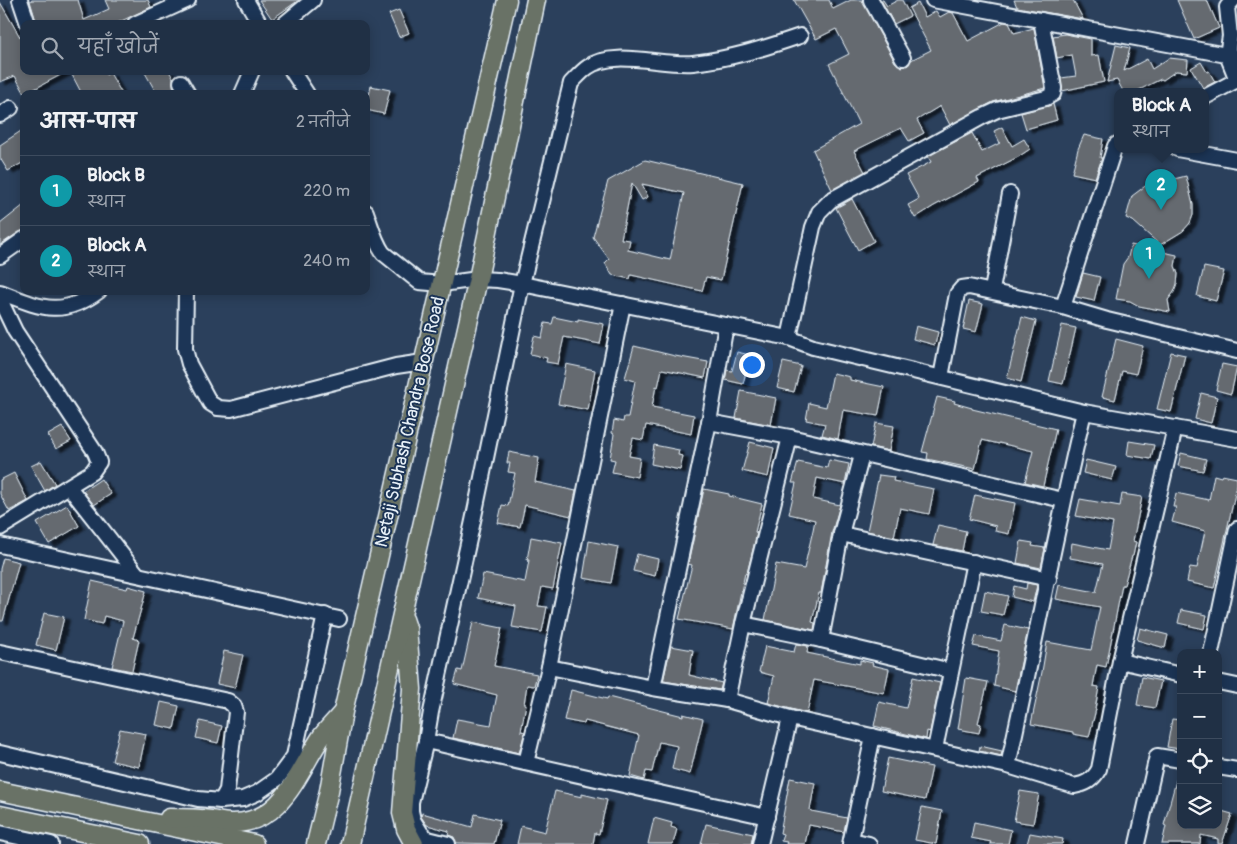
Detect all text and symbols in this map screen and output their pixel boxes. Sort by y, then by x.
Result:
search box [20,20,370,75]
icon: search [38,34,66,62]
text: यहाँ खोजें [78,35,159,59]
popup [1114,88,1209,153]
text: Block A [1132,93,1191,117]
text: आस-पास [40,108,136,135]
text: 2 नतीजे [296,112,350,132]
text: स्थान [1132,122,1170,142]
text: Block B [87,163,145,187]
pin: 2 [1145,169,1177,210]
text: 1 [53,181,59,201]
text: 220 m [304,181,350,201]
text: स्थान [87,192,125,212]
text: Block A [87,233,147,257]
pin: 1 [1133,238,1165,279]
text: 2 [52,251,60,271]
text: 240 m [303,251,350,271]
text: स्थान [87,262,125,282]
street label: Netaji Subhash Chandra Bose Road [370,294,450,550]
your location [739,352,765,378]
map controls [1177,649,1222,829]
button: + [1177,649,1222,694]
button: − [1177,694,1222,739]
button: locate [1177,739,1222,784]
button: layers [1177,784,1222,829]

